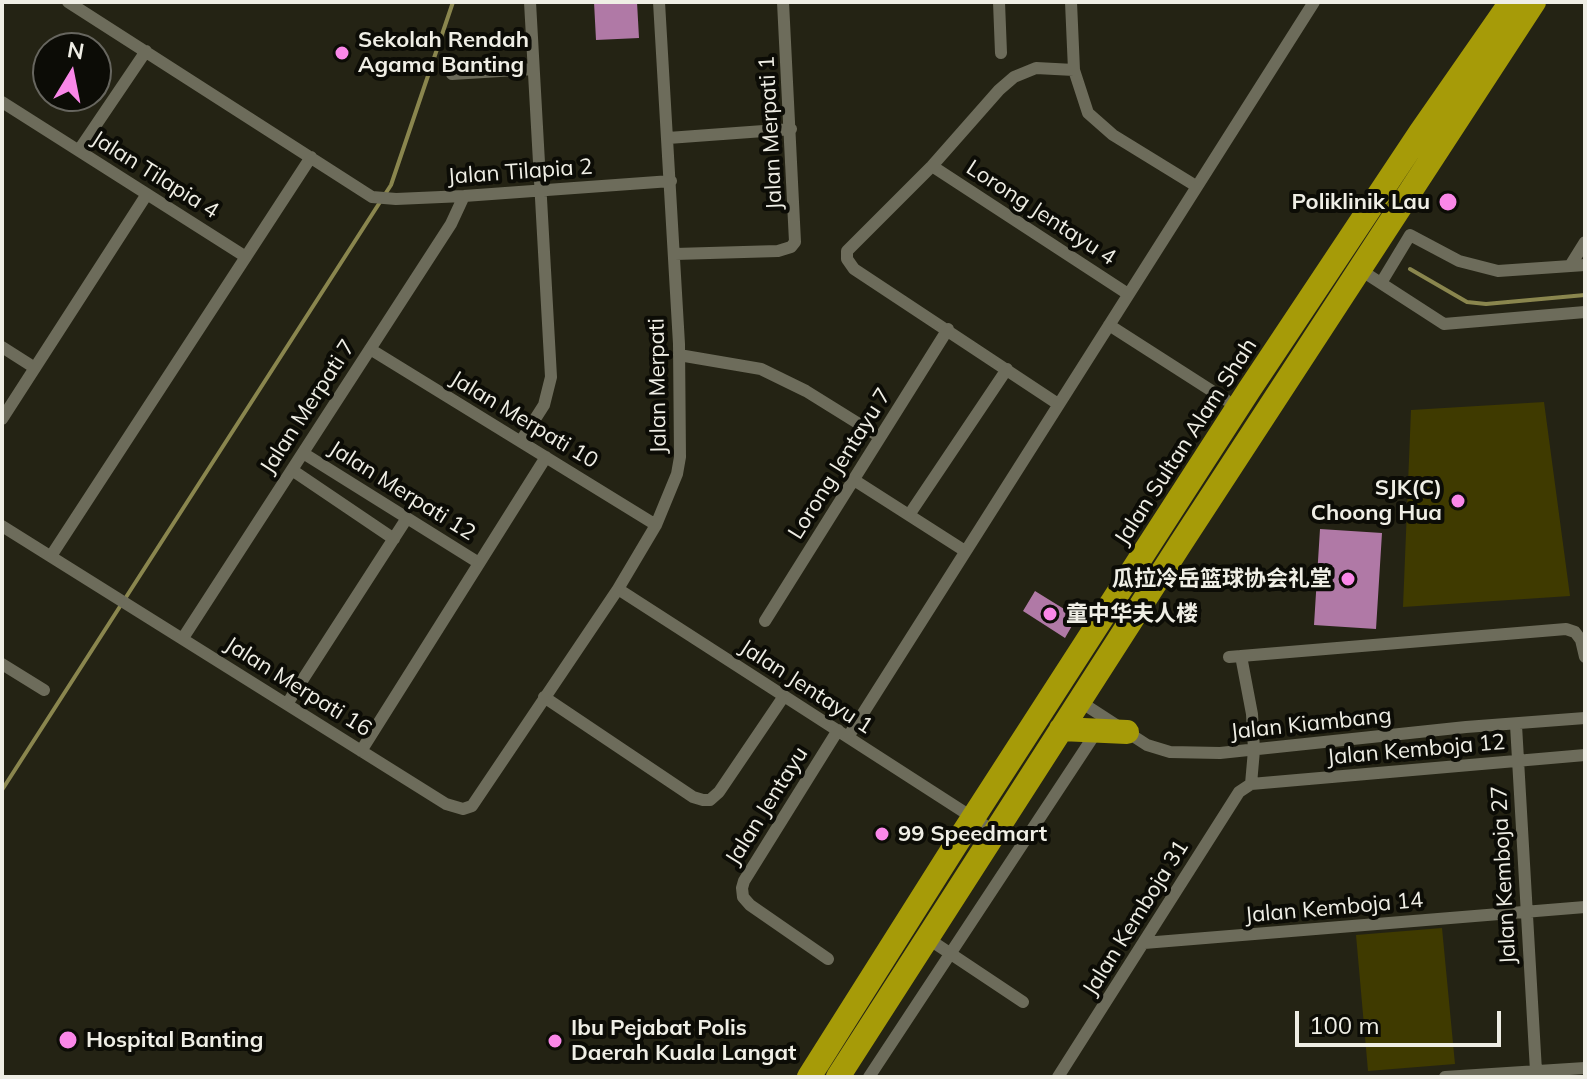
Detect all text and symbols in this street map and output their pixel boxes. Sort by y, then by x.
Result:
place label: Sekolah Rendah Agama Banting [358,27,529,78]
north arrow [32,32,112,112]
text: N [65,35,86,66]
marker: Sekolah Rendah Agama Banting [333,44,351,62]
street label: Jalan Merpati 1 [754,55,788,211]
street label: Jalan Tilapia 4 [87,125,223,225]
street label: Jalan Tilapia 2 [447,154,593,190]
street label: Lorong Jentayu 4 [961,155,1121,271]
place label: Poliklinik Lau [1292,189,1430,215]
marker: Poliklinik Lau [1437,191,1459,213]
street label: Jalan Merpati [644,318,672,454]
street label: Jalan Sultan Alam Shah [1109,334,1263,550]
street label: Jalan Merpati 7 [255,335,361,479]
street label: Jalan Merpati 10 [445,365,603,475]
street label: Lorong Jentayu 7 [783,384,897,544]
street label: Jalan Merpati 12 [324,435,480,547]
place label: SJK(C) Choong Hua [1311,475,1442,526]
marker: SJK(C) Choong Hua [1449,492,1467,510]
place label: 瓜拉冷岳篮球协会礼堂 [1112,566,1332,592]
marker: 瓜拉冷岳篮球协会礼堂 [1339,570,1357,588]
place label: 童中华夫人楼 [1066,601,1198,627]
marker: 童中华夫人楼 [1041,605,1059,623]
street label: Jalan Merpati 16 [220,631,376,743]
street label: Jalan Jentayu 1 [734,634,878,740]
street label: Jalan Kiambang [1229,702,1393,746]
street label: Jalan Kemboja 12 [1326,729,1506,771]
street label: Jalan Jentayu [720,742,814,870]
street label: Jalan Kemboja 27 [1486,785,1522,965]
place label: 99 Speedmart [898,821,1047,847]
marker: 99 Speedmart [873,825,891,843]
street label: Jalan Kemboja 31 [1077,835,1195,1001]
street label: Jalan Kemboja 14 [1244,887,1424,929]
scale bar [1299,995,1505,1045]
text: 100 m [1309,1010,1380,1040]
place label: Ibu Pejabat Polis Daerah Kuala Langat [571,1015,796,1066]
place label: Hospital Banting [86,1027,263,1053]
marker: Hospital Banting [57,1029,79,1051]
marker: Ibu Pejabat Polis Daerah Kuala Langat [546,1032,564,1050]

